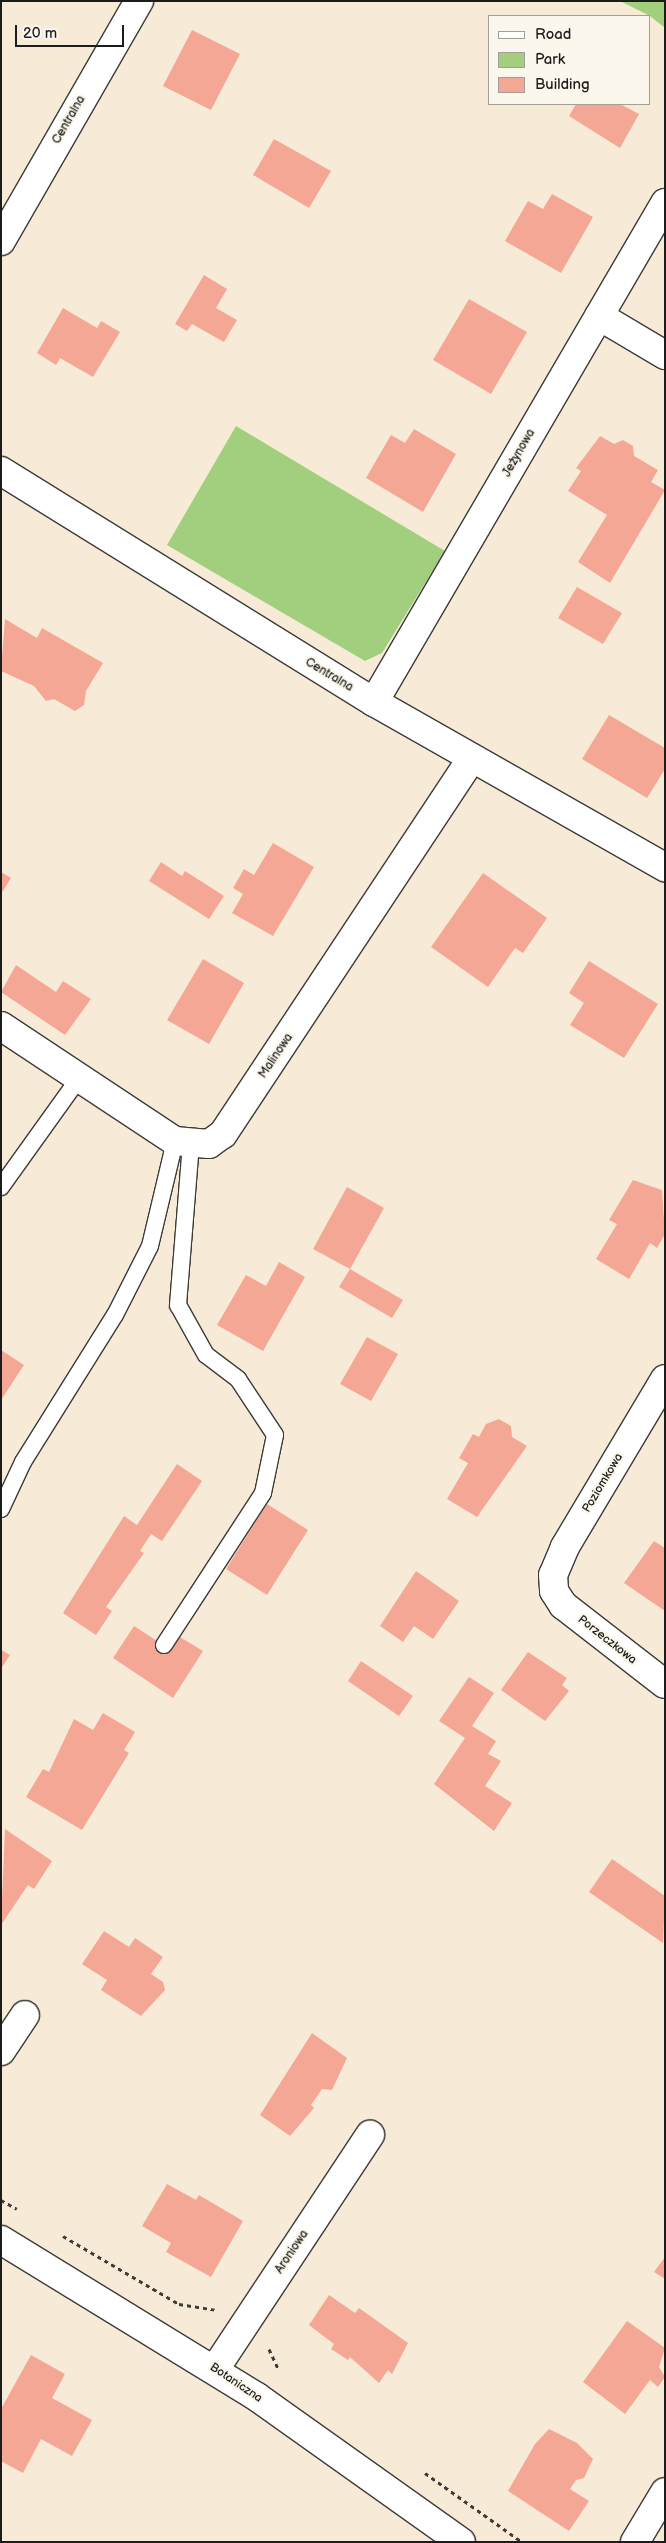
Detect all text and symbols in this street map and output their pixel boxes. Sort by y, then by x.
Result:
scale bar [18,15,126,47]
legend [488,15,651,105]
text: 20 m [23,24,57,43]
text: Road [535,25,571,44]
text: Park [535,50,565,69]
text: Building [535,75,590,94]
street label: Centralna [49,93,89,147]
street label: Jeżynowa [500,427,538,479]
street label: Centralna [302,655,356,695]
street label: Malinowa [256,1031,296,1081]
street label: Poziomkowa [580,1451,626,1515]
street label: Porzeczkowa [575,1613,639,1667]
street label: Aroniowa [272,2228,312,2276]
street label: Botaniczna [207,2360,265,2406]

